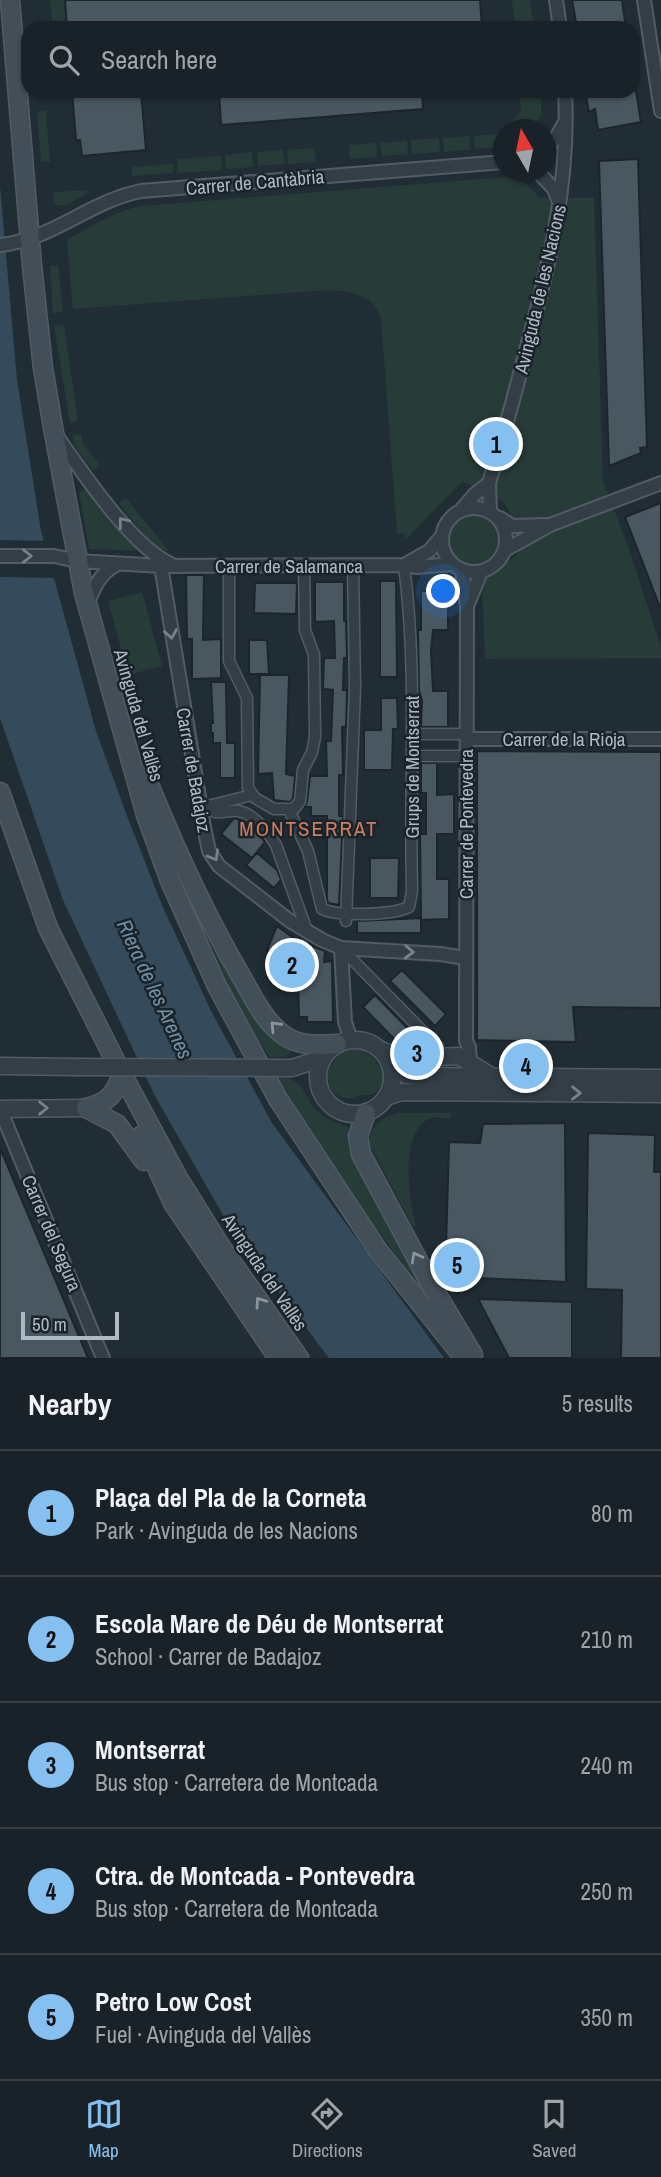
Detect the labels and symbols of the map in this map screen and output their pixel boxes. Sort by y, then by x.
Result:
north arrow [493,119,556,182]
street label: Carrer de Cantàbria [185,163,325,201]
street label: Avinguda de les Nacions [508,202,572,377]
pin: 1 [473,418,519,470]
one-way arrow [118,518,131,530]
one-way arrow [22,548,33,564]
street label: Carrer de Salamanca [215,553,363,579]
your location [426,574,460,608]
one-way arrow [162,628,177,640]
street label: Avinguda del Vallès [107,645,170,784]
street label: Grups de Montserrat [399,695,425,838]
street label: Carrer de Badajoz [170,705,218,835]
street label: Carrer de la Rioja [503,726,626,752]
street label: Carrer de Pontevedra [453,749,479,899]
district label: MONTSERRAT [239,814,379,843]
one-way arrow [206,849,219,862]
water label: Riera de les Arenes [110,914,200,1064]
pin: 2 [269,939,315,991]
one-way arrow [404,944,415,959]
one-way arrow [271,1021,284,1034]
pin: 3 [394,1027,440,1079]
pin: 4 [503,1040,549,1092]
one-way arrow [571,1085,582,1101]
one-way arrow [38,1100,49,1116]
street label: Carrer del Segura [16,1171,88,1295]
street label: Avinguda del Vallès [216,1207,314,1336]
pin: 5 [434,1239,480,1291]
one-way arrow [410,1252,424,1264]
one-way arrow [256,1297,268,1310]
scale bar [21,1309,119,1341]

